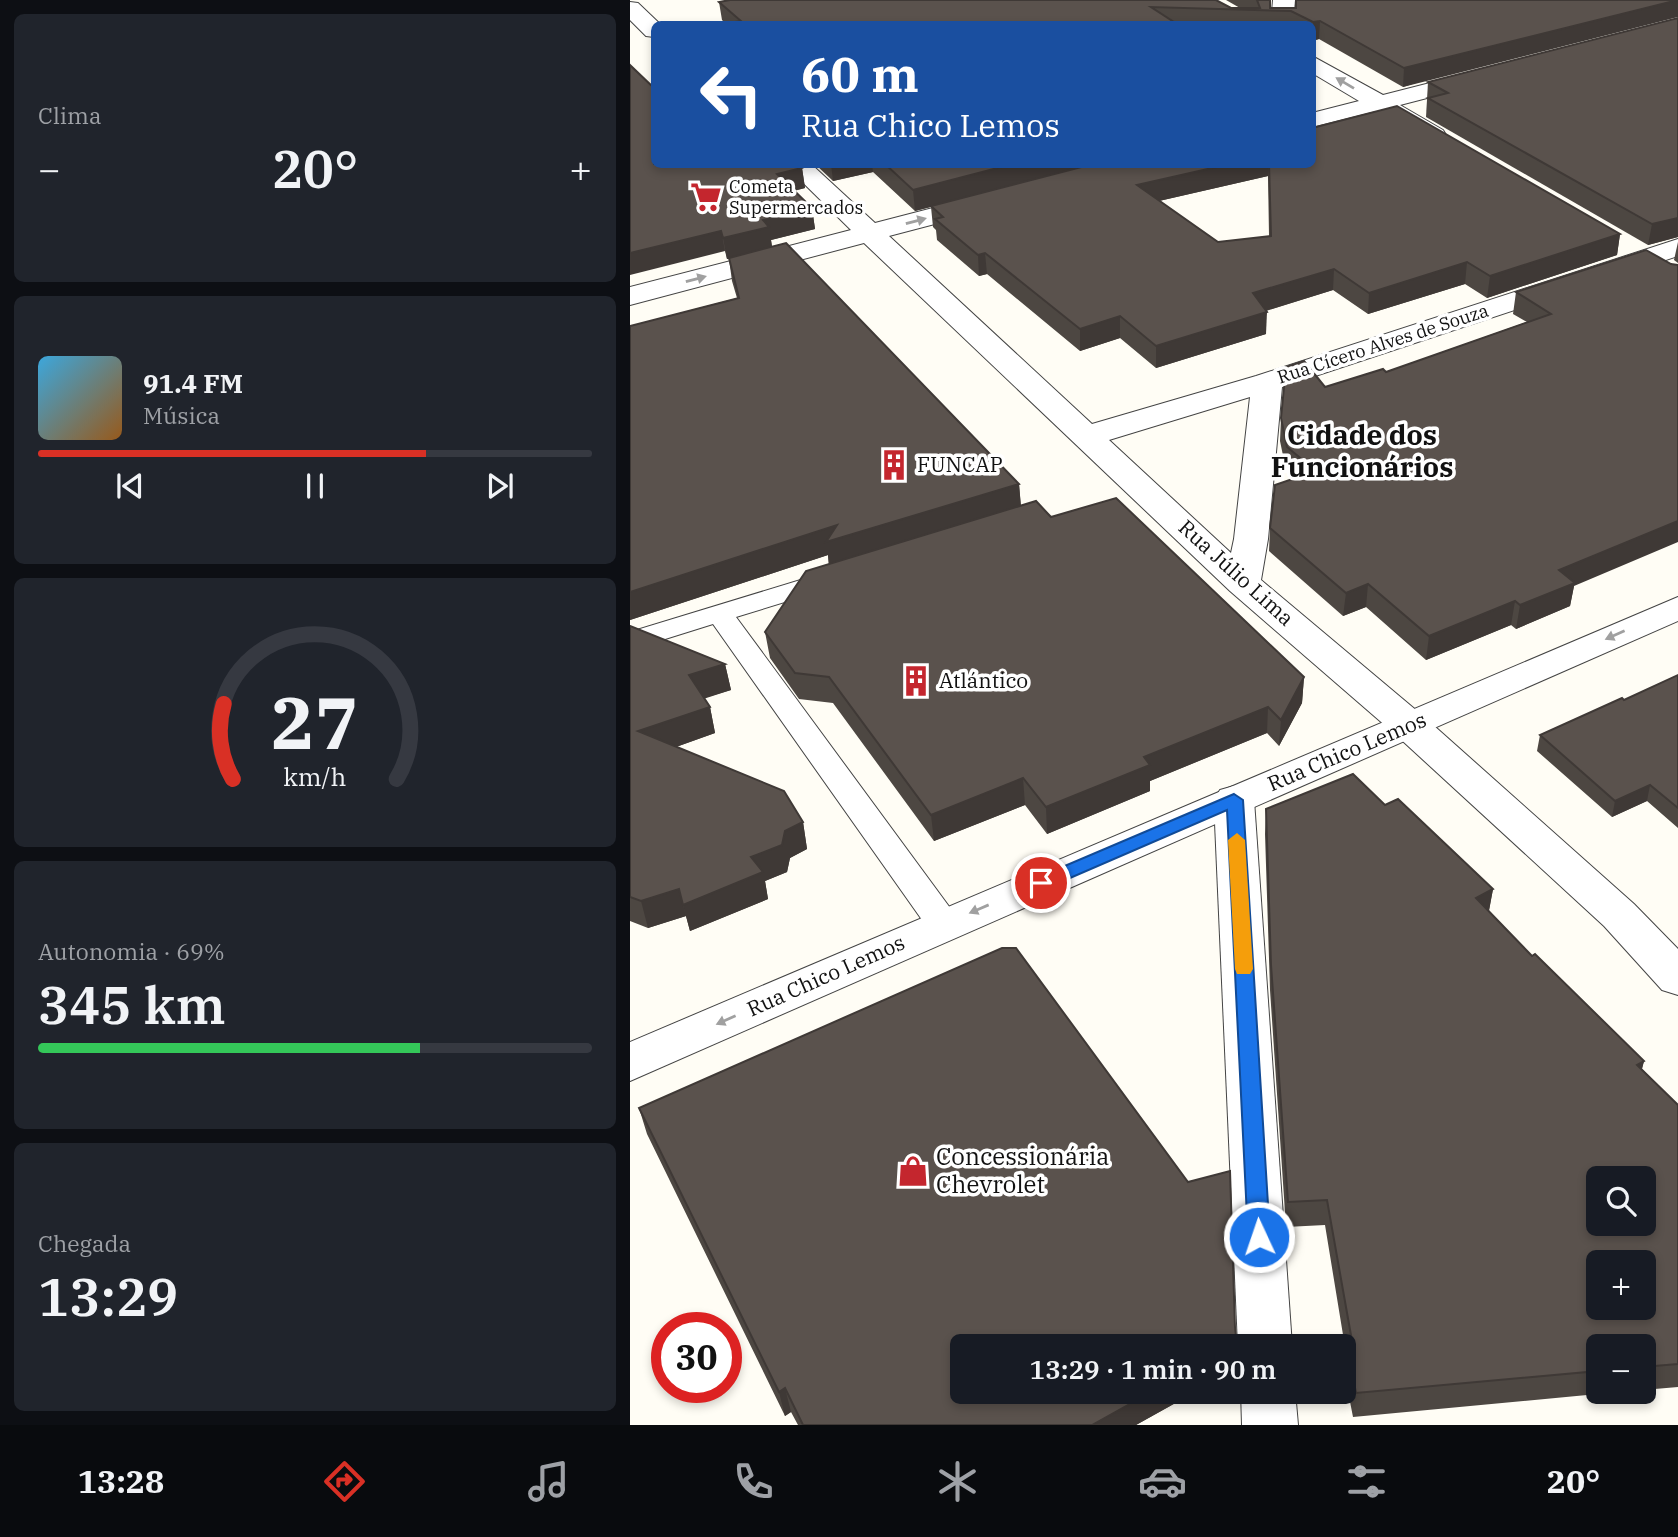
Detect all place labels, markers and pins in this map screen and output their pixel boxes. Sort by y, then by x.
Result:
place label: Cometa Supermercados [729,175,863,219]
supermarket icon: Cometa Supermercados [689,180,723,214]
building icon: FUNCAP [877,448,911,482]
place label: FUNCAP [917,450,1003,478]
building icon: Atlántico [899,664,933,698]
place label: Atlántico [939,666,1028,694]
pin [1011,853,1071,913]
place label: Concessionária Chevrolet [936,1140,1109,1200]
shop icon: Concessionária Chevrolet [896,1154,930,1188]

